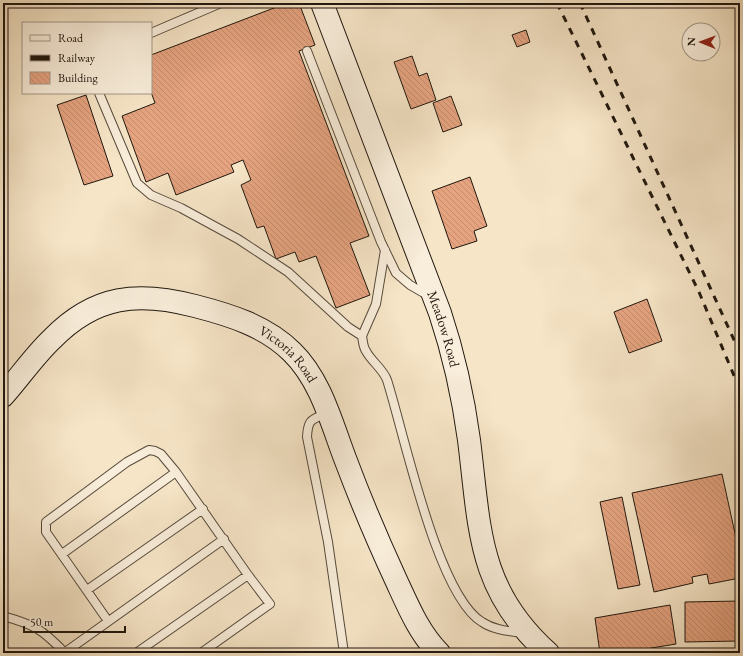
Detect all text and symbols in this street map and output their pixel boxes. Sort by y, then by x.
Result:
legend [22,22,152,94]
north arrow [681,22,721,62]
text: Road [58,30,84,46]
text: N [684,37,698,46]
text: Railway [58,50,96,66]
text: Building [58,70,99,86]
street label: Meadow Road [423,288,464,370]
street label: Victoria Road [256,321,322,386]
scale bar [24,608,125,634]
text: 50 m [30,614,54,630]

